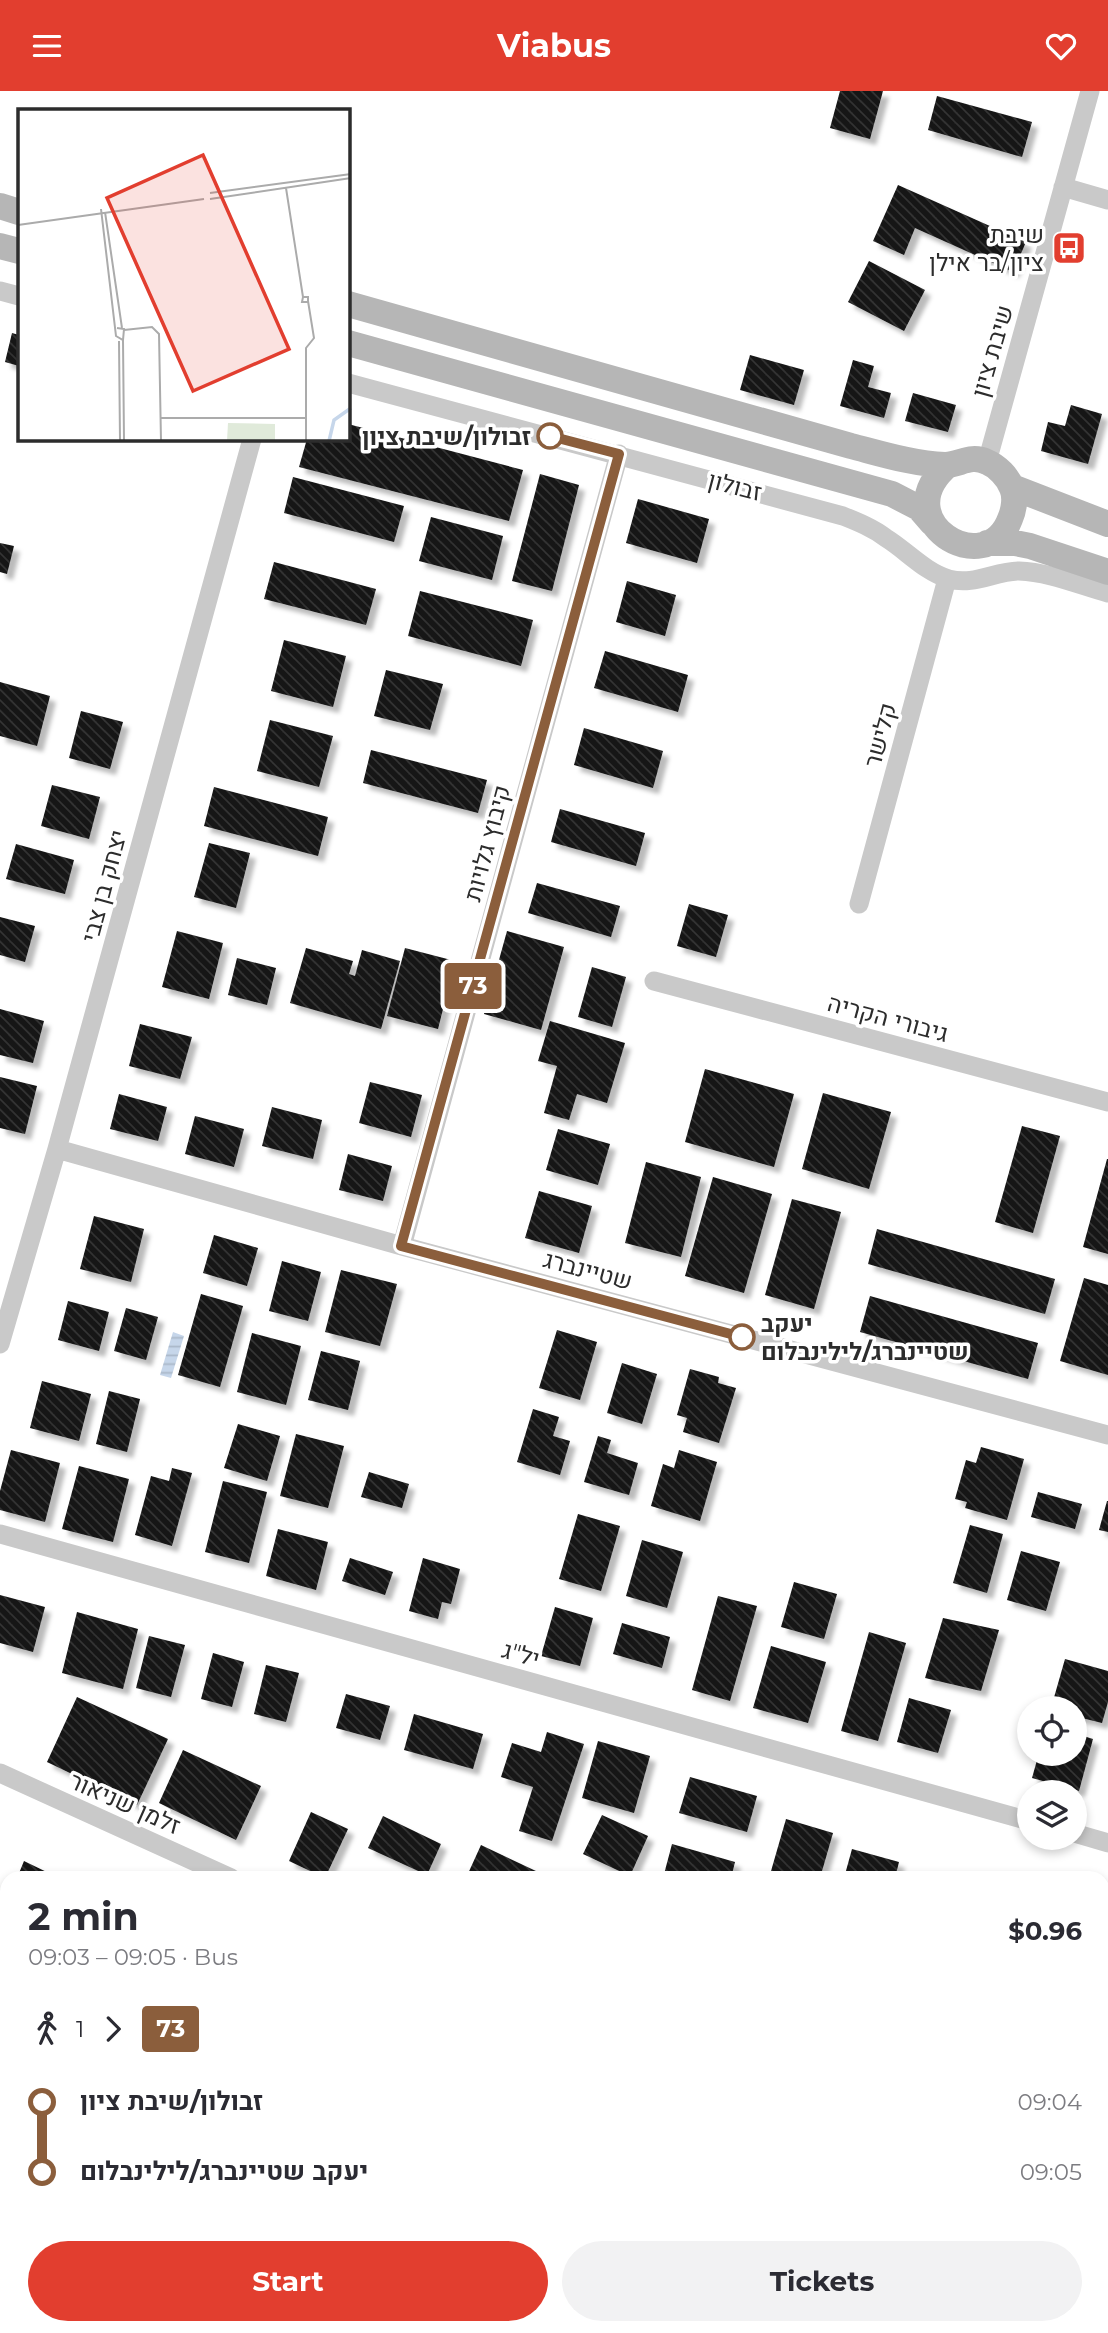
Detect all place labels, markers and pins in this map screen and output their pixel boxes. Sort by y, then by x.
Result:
place label: שיבת ציון/בר אילן [929,220,1044,277]
bus stop icon: שיבת ציון/בר אילן [1050,229,1088,267]
place label: זבולון/שיבת ציון [362,422,531,451]
marker: זבולון/שיבת ציון [537,423,563,449]
place label: יעקב שטיינברג/לילינבלום [761,1309,969,1366]
marker: יעקב שטיינברג/לילינבלום [729,1324,755,1350]

